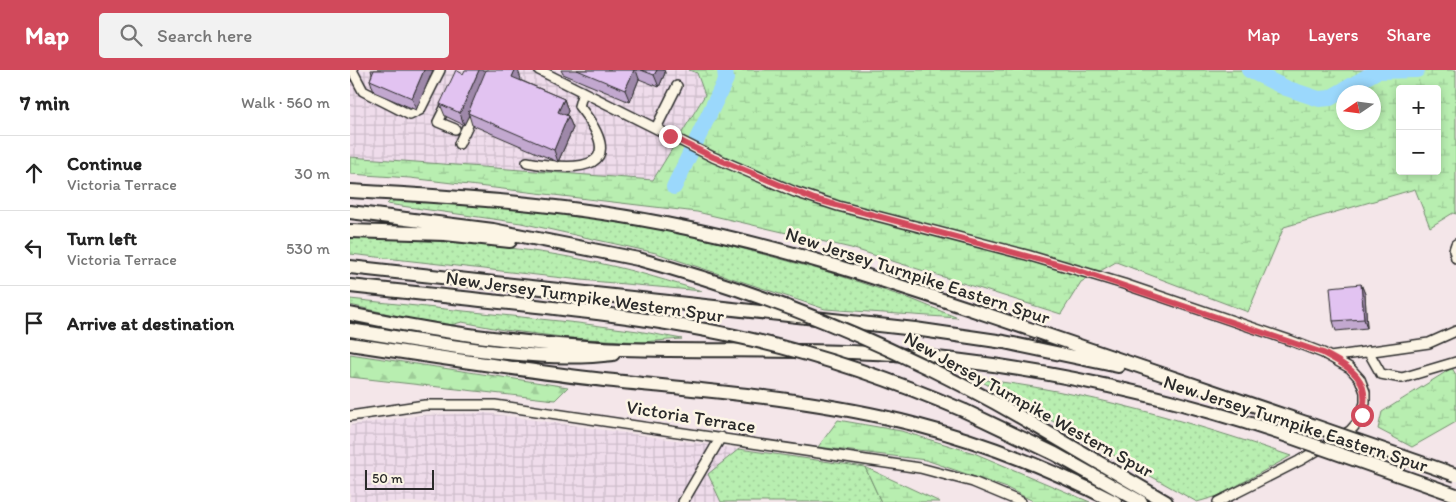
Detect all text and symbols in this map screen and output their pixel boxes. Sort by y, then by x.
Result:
search box [99,13,449,58]
text: Map [25,21,69,50]
icon: search [117,21,145,49]
text: Search here [157,24,252,47]
text: Map [1247,24,1280,46]
text: Layers [1308,24,1358,46]
text: Share [1386,24,1431,46]
north arrow [1336,85,1381,130]
map controls [1396,85,1441,175]
button: + [1396,85,1441,130]
text: 7 min [20,90,69,115]
text: Walk · 560 m [241,93,330,112]
route end [659,125,682,148]
button: − [1396,130,1441,175]
text: Continue [67,152,142,175]
icon: ahead [20,159,48,187]
text: 30 m [294,164,330,183]
text: Victoria Terrace [67,175,177,194]
street label: New Jersey Turnpike Eastern Spur [783,222,1054,329]
text: Turn left [67,227,137,250]
icon: left [20,234,48,262]
text: 530 m [286,239,330,258]
text: Victoria Terrace [67,250,177,269]
street label: New Jersey Turnpike Western Spur [444,266,726,328]
icon: arrive [20,309,48,337]
text: Arrive at destination [67,312,234,335]
street label: New Jersey Turnpike Western Spur [900,326,1158,483]
street label: New Jersey Turnpike Eastern Spur [1161,370,1432,477]
street label: Victoria Terrace [625,395,757,438]
route start [1351,404,1374,427]
scale bar [365,467,434,490]
text: 50 m [372,470,403,487]

